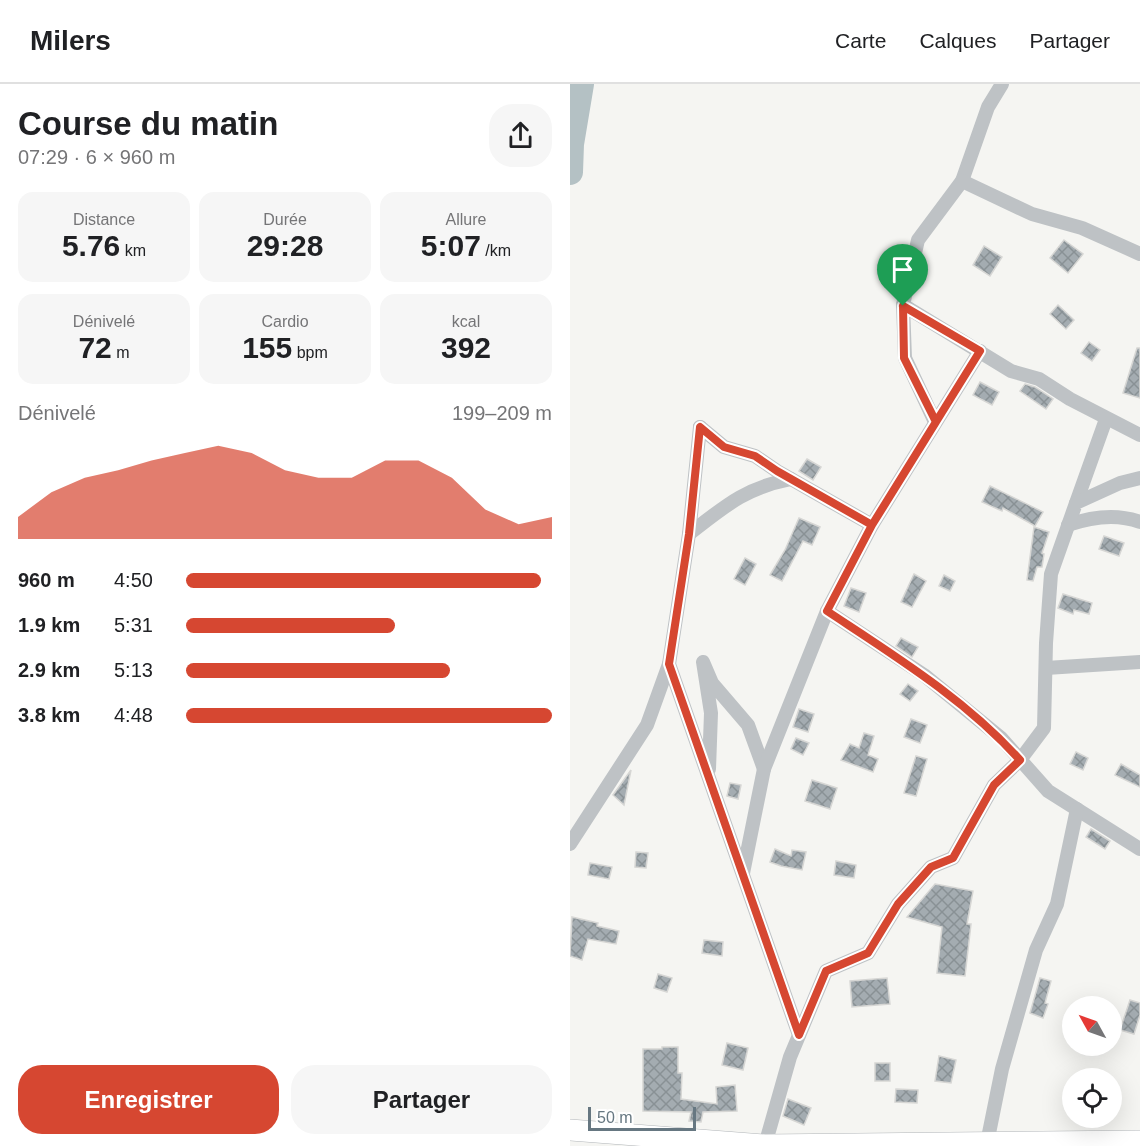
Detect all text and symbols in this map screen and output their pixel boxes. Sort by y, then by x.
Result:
text: Milers [30,25,111,56]
text: Carte [835,29,886,52]
text: Calques [919,29,996,52]
text: Partager [1029,29,1110,52]
button: share [489,104,552,167]
text: Course du matin [18,105,278,142]
text: 07:29 · 6 × 960 m [18,146,175,168]
text: Distance [73,211,135,228]
text: Durée [263,211,307,228]
text: Allure [446,211,486,228]
text: 5.76 [62,229,120,262]
text: 29:28 [247,229,323,262]
text: 5:07 [421,229,481,262]
text: km [120,242,146,259]
text: /km [481,242,511,259]
pin [877,244,928,306]
icon: arrive [886,253,919,286]
text: Dénivelé [73,313,135,330]
text: Cardio [261,313,309,330]
text: kcal [452,313,480,330]
text: 72 [78,331,112,364]
text: 155 [242,331,292,364]
text: 392 [441,331,491,364]
text: m [112,344,130,361]
text: bpm [292,344,328,361]
text: Dénivelé [18,402,96,424]
text: 199–209 m [452,402,552,424]
text: 960 m [18,569,75,591]
text: 4:50 [114,569,153,591]
text: 1.9 km [18,614,80,636]
text: 5:31 [114,614,153,636]
text: 2.9 km [18,659,80,681]
text: 5:13 [114,659,153,681]
text: 3.8 km [18,704,80,726]
text: 4:48 [114,704,153,726]
north arrow [1062,996,1122,1056]
map controls [1062,996,1122,1128]
button: Enregistrer [18,1065,279,1134]
button: Partager [291,1065,552,1134]
button: locate [1062,1068,1122,1128]
scale bar [588,1104,696,1132]
text: 50 m [597,1109,633,1126]

